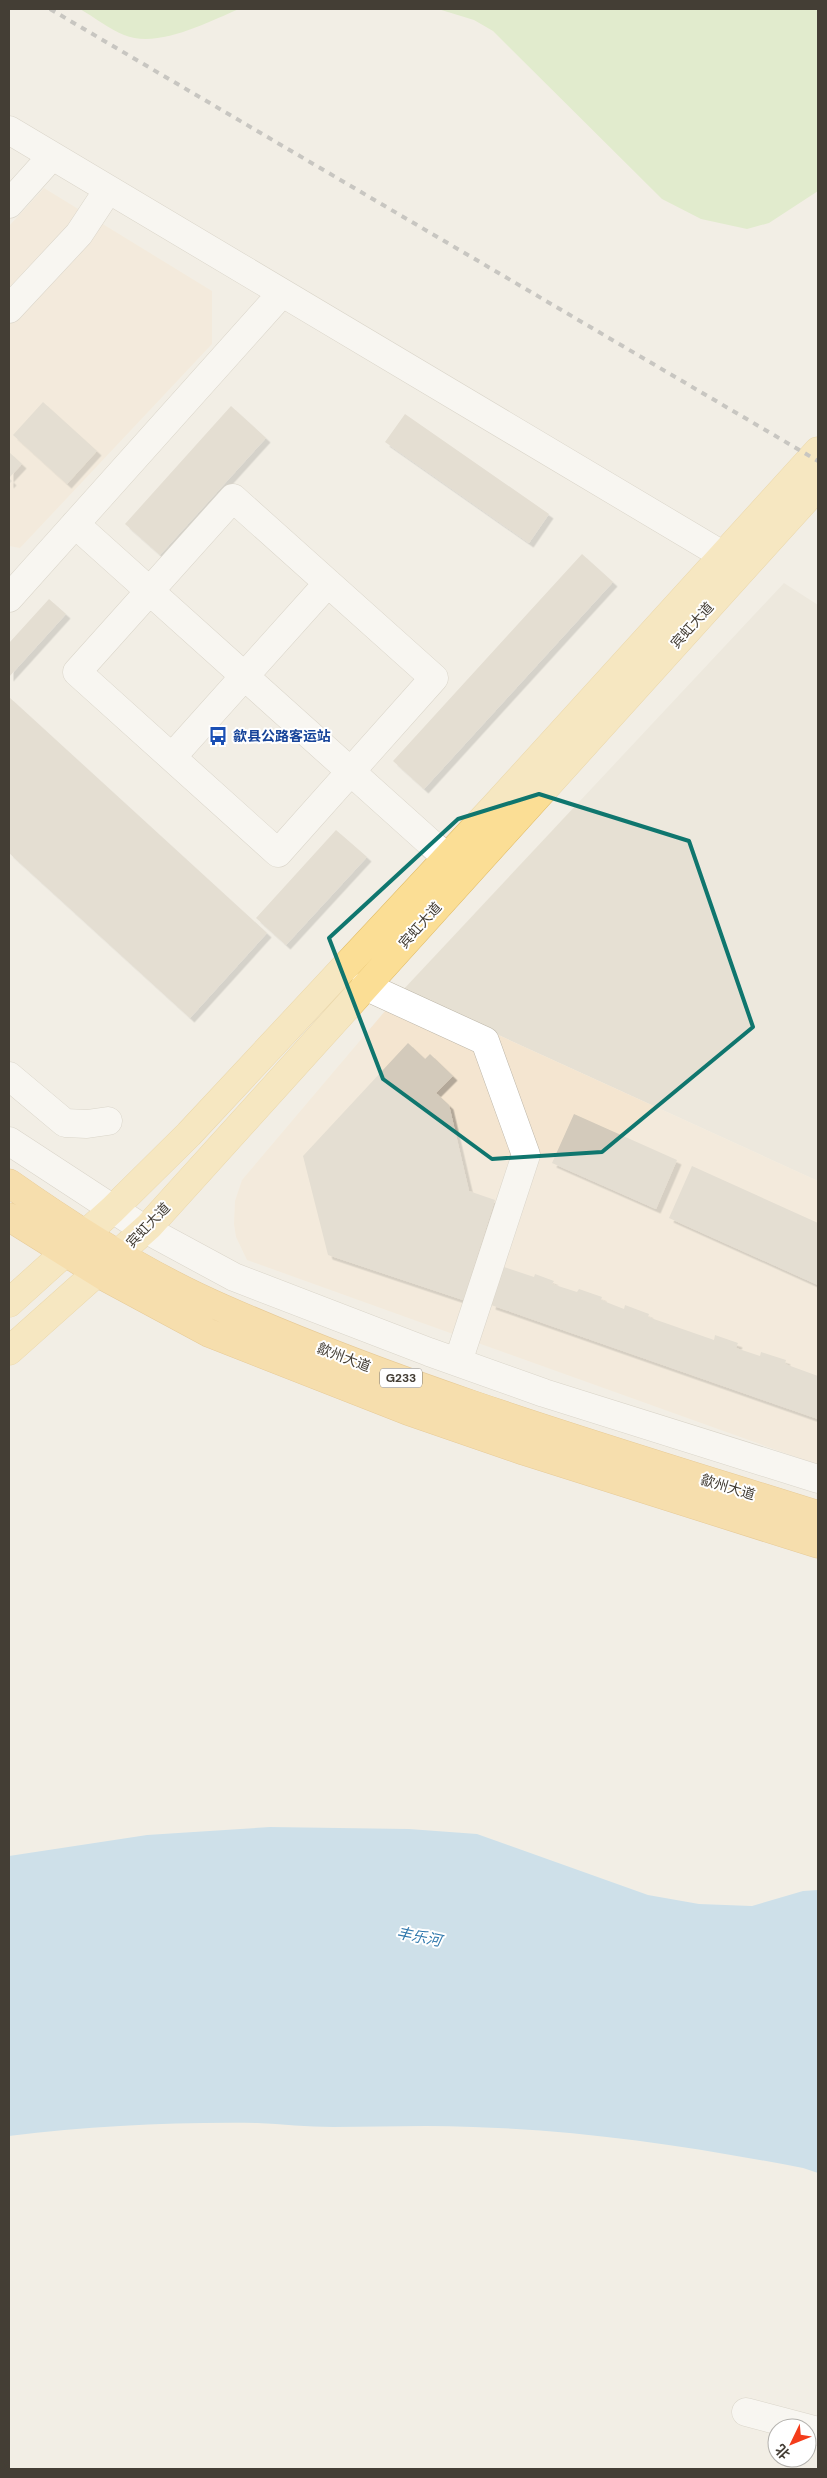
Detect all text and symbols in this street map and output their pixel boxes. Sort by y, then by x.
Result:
street label: 宾虹大道 [667,598,717,652]
bus stop icon: 歙县公路客运站 [207,725,229,747]
place label: 歙县公路客运站 [233,727,331,745]
street label: 宾虹大道 [395,898,445,952]
street label: 宾虹大道 [122,1199,174,1251]
street label: 歙州大道 [315,1339,373,1375]
road number: G233 [380,1369,422,1388]
street label: 歙州大道 [699,1470,757,1504]
water label: 丰乐河 [395,1923,446,1952]
north arrow [767,2418,817,2468]
text: 北 [771,2441,794,2463]

